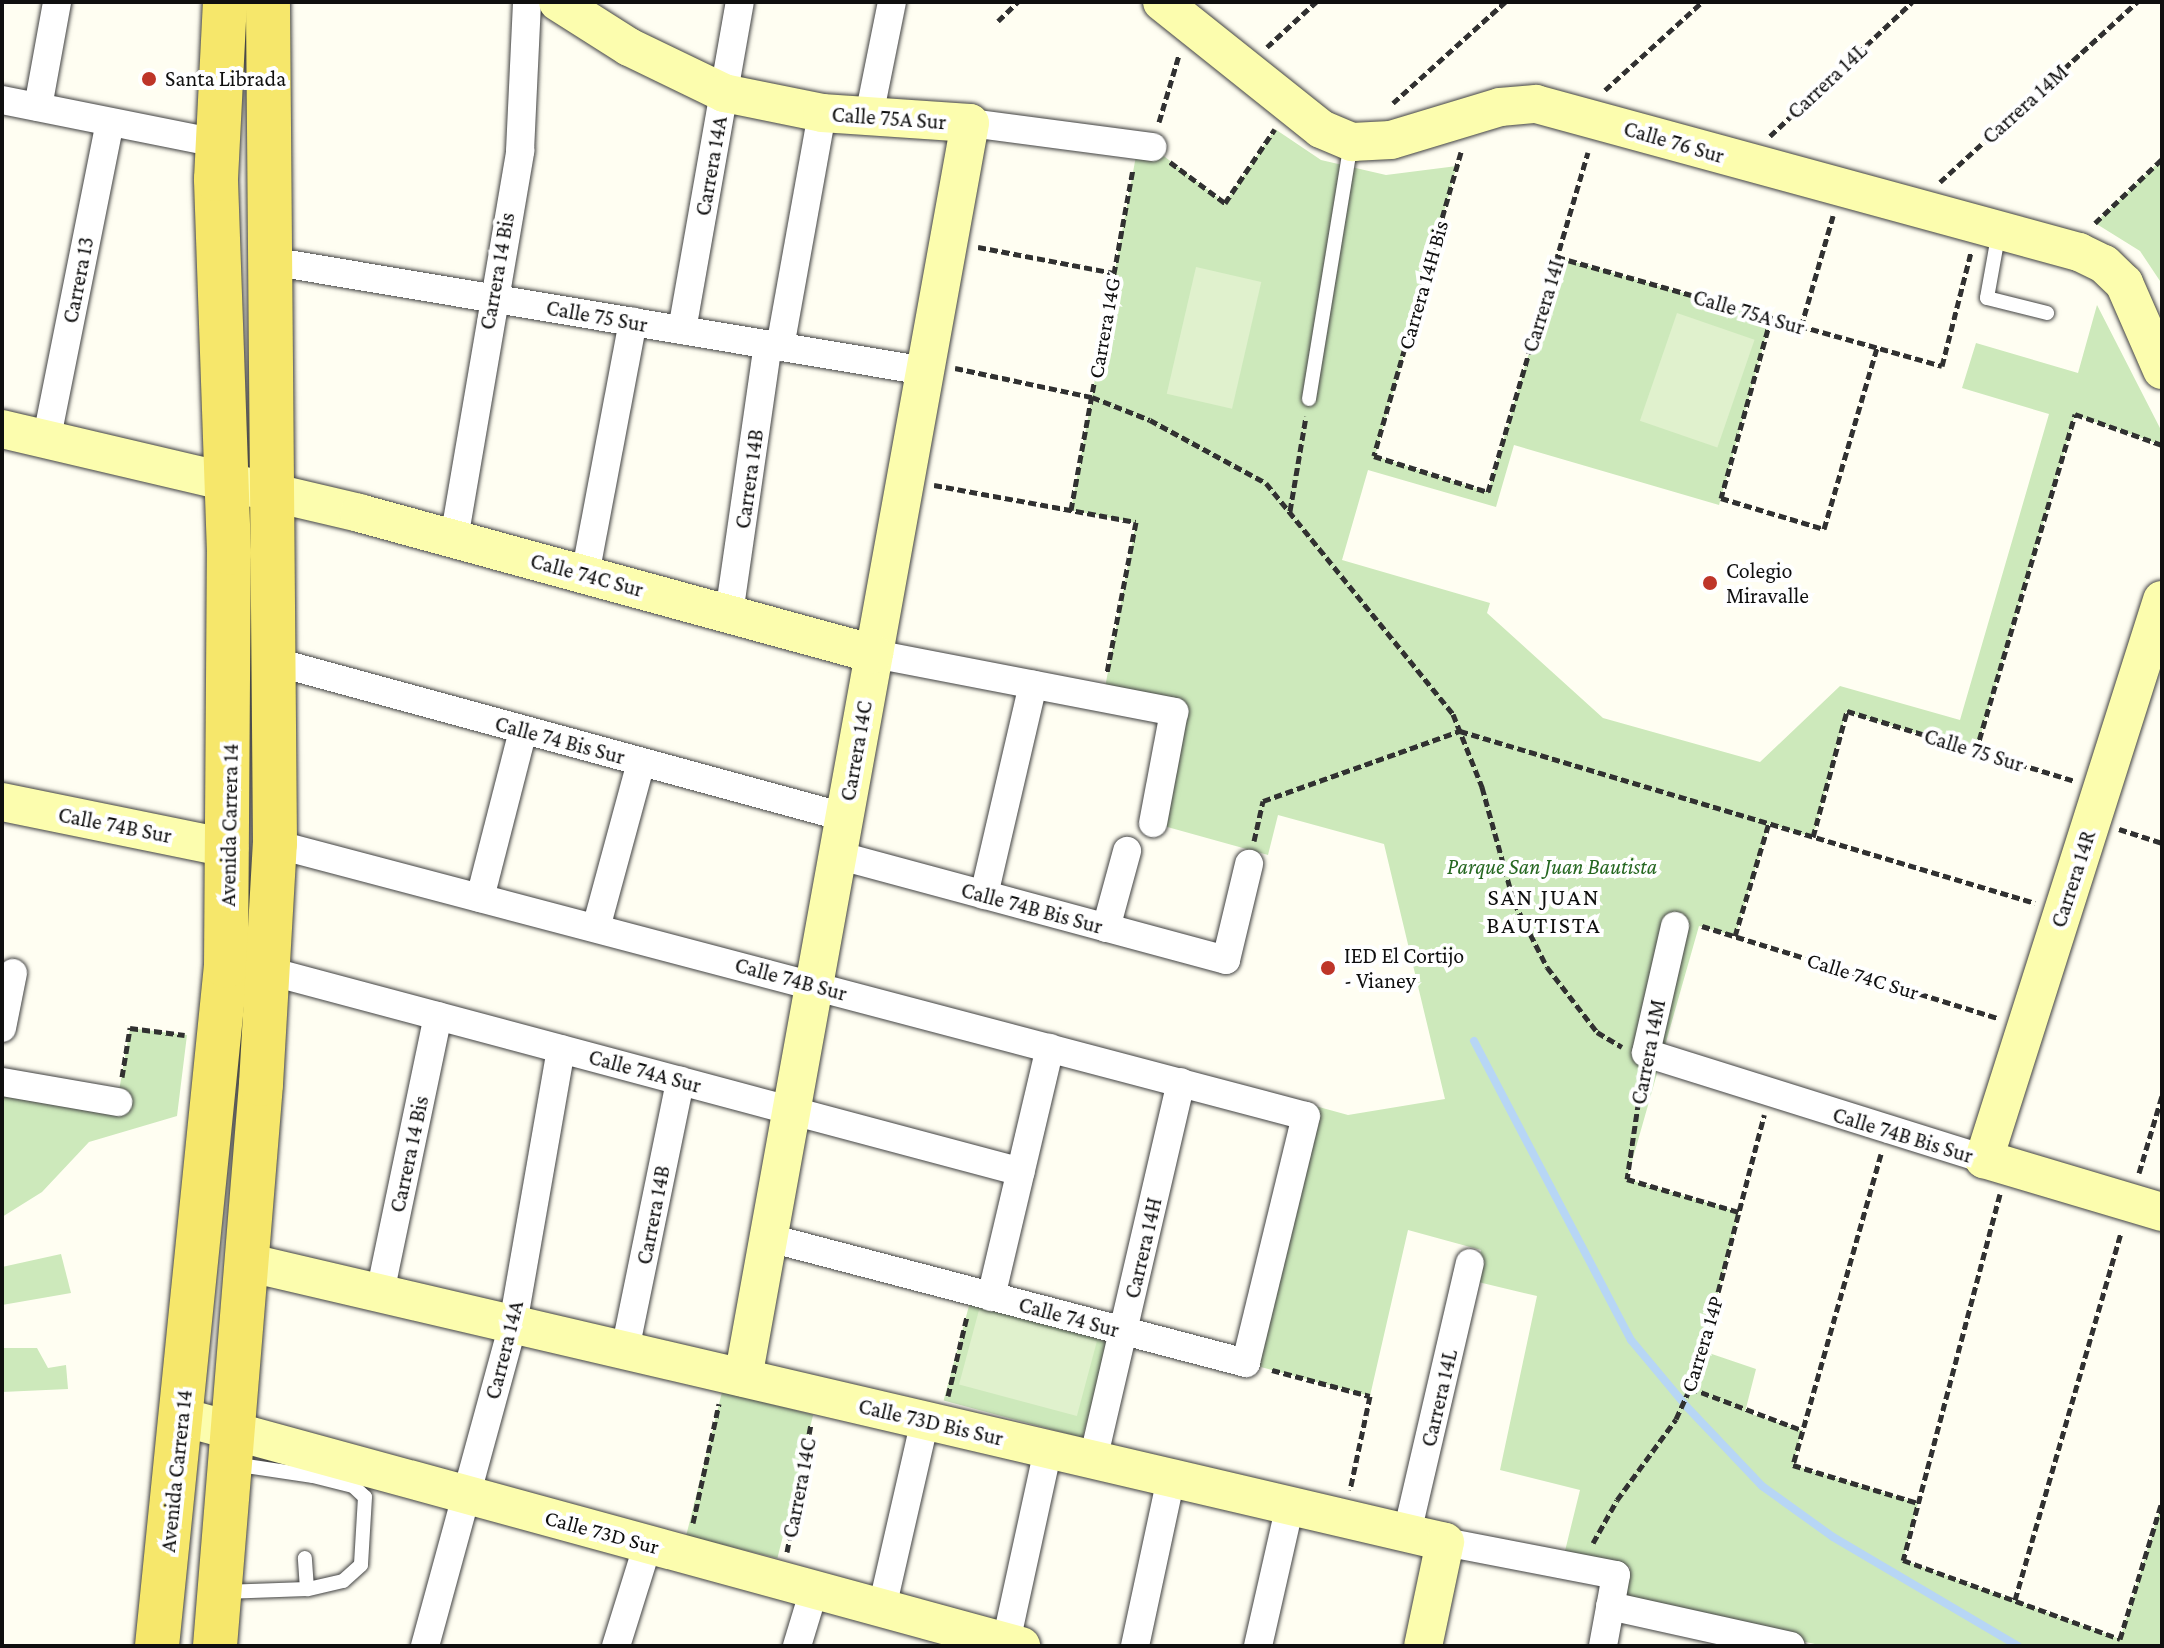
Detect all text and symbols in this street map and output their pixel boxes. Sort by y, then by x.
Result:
street label: Carrera 14L [1782,38,1872,124]
street label: Carrera 14M [1977,59,2073,149]
place label: Santa Librada [165,66,286,92]
marker: Santa Librada [140,70,158,88]
street label: Calle 75A Sur [831,101,947,135]
street label: Carrera 14A [689,114,733,218]
street label: Calle 76 Sur [1621,115,1727,169]
street label: Carrera 14 Bis [474,210,520,332]
street label: Carrera 14H Bis [1392,217,1454,353]
street label: Carrera 13 [57,235,99,325]
street label: Carrera 14I [1517,257,1569,355]
street label: Carrera 14G [1082,275,1126,381]
street label: Calle 75A Sur [1690,283,1808,341]
street label: Calle 75 Sur [544,294,650,338]
street label: Carrera 14B [729,428,769,530]
street label: Calle 74C Sur [528,547,646,603]
place label: Colegio Miravalle [1726,557,1809,608]
marker: Colegio Miravalle [1701,574,1719,592]
street label: Carrera 14C [834,699,878,803]
street label: Calle 74 Bis Sur [492,710,628,770]
street label: Calle 75 Sur [1921,722,2027,778]
street label: Avenida Carrera 14 [214,743,244,907]
street label: Calle 74B Sur [56,801,174,849]
street label: Carrera 14R [2045,827,2101,931]
park label: Parque San Juan Bautista [1447,854,1657,880]
street label: Calle 74B Bis Sur [958,876,1106,940]
district label: SAN JUAN BAUTISTA [1486,883,1602,939]
place label: IED El Cortijo - Vianey [1344,942,1464,994]
street label: Calle 74C Sur [1804,946,1922,1006]
street label: Calle 74B Sur [732,951,850,1007]
marker: IED El Cortijo - Vianey [1319,959,1337,977]
street label: Carrera 14M [1625,997,1671,1107]
street label: Calle 74A Sur [586,1043,704,1099]
street label: Carrera 14 Bis [384,1093,434,1215]
street label: Calle 74B Bis Sur [1830,1101,1976,1169]
street label: Carrera 14B [630,1163,676,1267]
street label: Carrera 14H [1119,1195,1167,1301]
street label: Calle 74 Sur [1016,1291,1122,1343]
street label: Carrera 14P [1675,1293,1729,1395]
street label: Carrera 14A [479,1298,529,1402]
street label: Carrera 14L [1415,1347,1463,1449]
street label: Avenida Carrera 14 [154,1388,198,1554]
street label: Calle 73D Bis Sur [856,1393,1006,1451]
street label: Carrera 14C [776,1436,822,1540]
street label: Calle 73D Sur [542,1504,662,1560]

